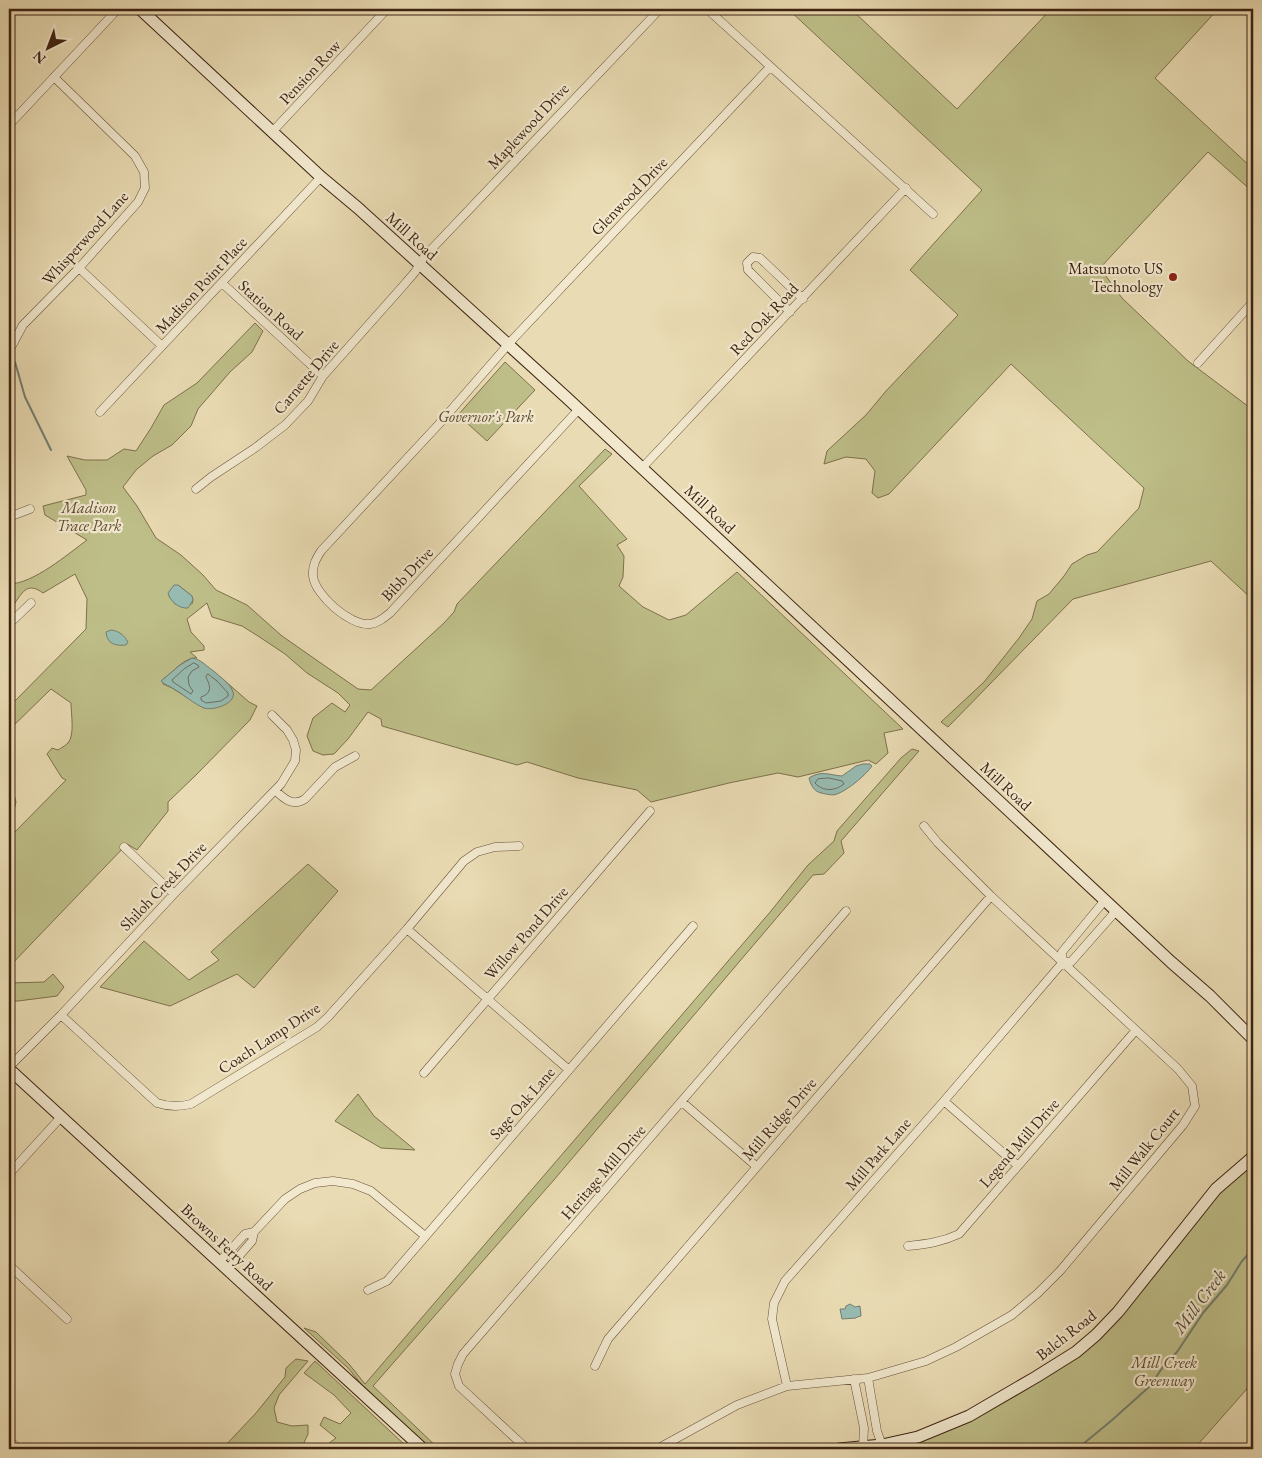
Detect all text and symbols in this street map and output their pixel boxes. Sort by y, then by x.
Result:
north arrow [22,22,72,72]
street label: Pension Row [275,34,346,109]
text: N [29,47,50,68]
street label: Maplewood Drive [483,78,573,174]
street label: Glenwood Drive [586,152,672,240]
street label: Whisperwood Lane [37,186,133,290]
street label: Mill Road [382,207,443,265]
street label: Madison Point Place [151,232,251,338]
place label: Matsumoto US Technology [1068,258,1164,297]
marker: Matsumoto US Technology [1167,271,1179,283]
street label: Station Road [234,275,309,345]
street label: Red Oak Road [725,278,804,360]
street label: Carnette Drive [269,335,343,419]
park label: Governor's Park [438,406,535,427]
street label: Mill Road [680,480,741,539]
park label: Madison Trace Park [57,497,122,536]
street label: Bibb Drive [376,542,438,606]
street label: Mill Road [976,757,1037,816]
street label: Shiloh Creek Drive [115,837,211,935]
street label: Willow Pond Drive [479,882,573,984]
street label: Coach Lamp Drive [214,997,324,1079]
street label: Sage Oak Lane [485,1062,559,1144]
street label: Mill Ridge Drive [737,1073,821,1165]
street label: Legend Mill Drive [974,1094,1064,1192]
street label: Mill Walk Court [1104,1103,1184,1195]
street label: Mill Park Lane [841,1113,915,1195]
street label: Heritage Mill Drive [556,1120,650,1224]
street label: Browns Ferry Road [176,1199,278,1296]
water label: Mill Creek [1167,1264,1231,1338]
street label: Balch Road [1032,1304,1101,1365]
park label: Mill Creek Greenway [1130,1352,1198,1391]

